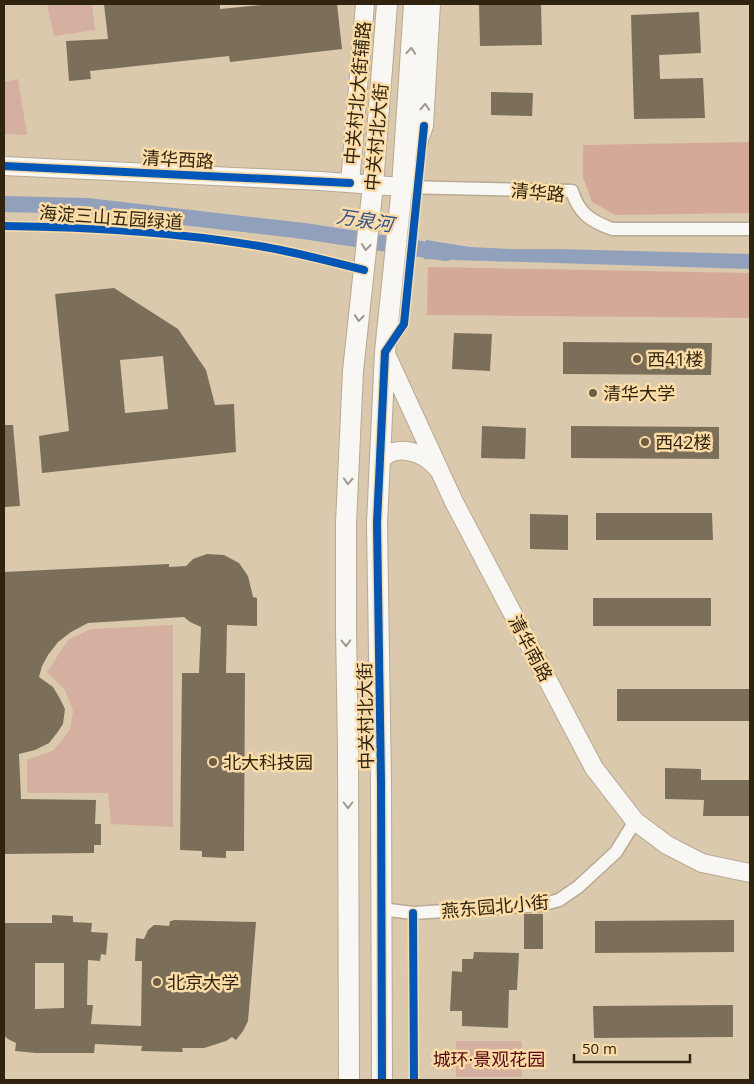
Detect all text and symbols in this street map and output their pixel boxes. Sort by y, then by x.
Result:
street label: 中关村北大街辅路 [339,20,375,166]
one-way arrow [406,47,417,55]
street label: 中关村北大街 [359,82,393,192]
one-way arrow [420,103,431,111]
street label: 清华西路 [141,145,215,173]
street label: 清华路 [510,178,566,206]
street label: 海淀三山五园绿道 [38,200,184,234]
water label: 万泉河 [335,203,399,238]
one-way arrow [361,243,372,251]
one-way arrow [354,315,365,323]
place label: 西41楼 [647,347,704,371]
marker: 西41楼 [631,353,643,365]
place label: 清华大学 [603,381,675,405]
marker: 清华大学 [587,387,599,399]
place label: 西42楼 [655,430,712,454]
marker: 西42楼 [639,436,651,448]
one-way arrow [343,477,354,485]
street label: 清华南路 [504,611,558,685]
one-way arrow [341,640,351,647]
street label: 中关村北大街 [352,662,378,770]
place label: 北大科技园 [223,750,313,774]
marker: 北大科技园 [207,756,219,768]
one-way arrow [343,802,353,810]
street label: 燕东园北小街 [440,889,550,923]
place label: 北京大学 [167,970,239,994]
marker: 北京大学 [151,976,163,988]
scale bar [574,1032,690,1064]
text: 50 m [582,1038,617,1058]
park label: 城环·景观花园 [433,1047,545,1071]

